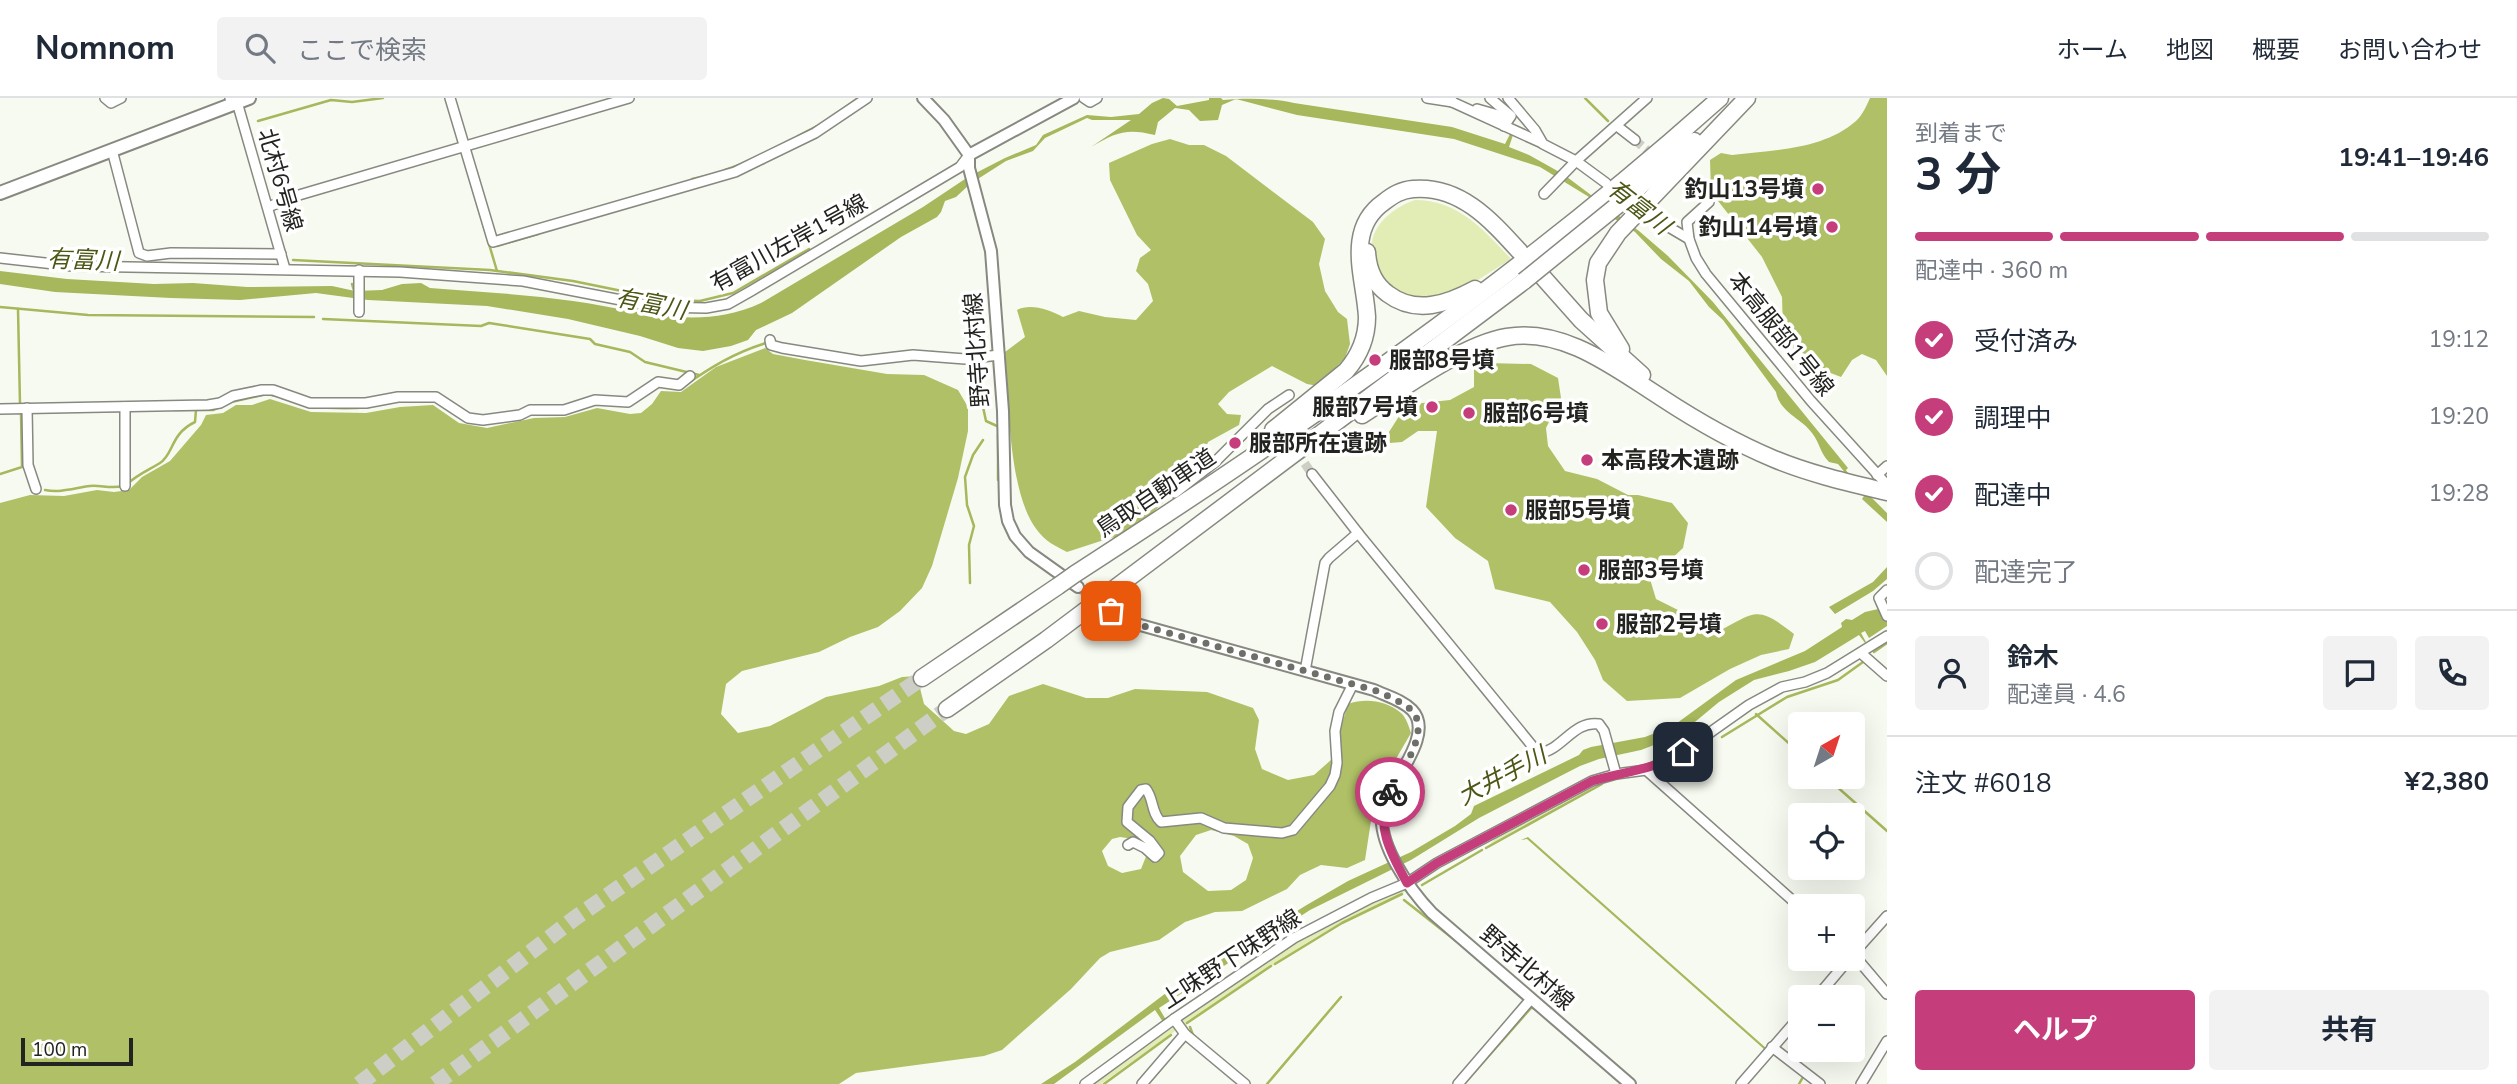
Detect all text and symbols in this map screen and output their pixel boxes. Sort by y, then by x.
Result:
search box [217,17,707,80]
text: Nomnom [35,26,175,71]
icon: search [241,29,279,67]
text: ここで検索 [297,33,427,68]
text: ホーム [2057,34,2128,66]
text: 地図 [2166,34,2214,66]
text: 概要 [2252,34,2300,66]
text: お問い合わせ [2338,34,2482,66]
text: 到着まで [1915,118,2007,149]
street label: 北村6号線 [251,125,309,235]
text: 19:41–19:46 [2338,140,2489,175]
text: 3 分 [1915,143,2001,206]
water label: 有富川 [1601,172,1680,244]
place label: 釣山13号墳 [1684,174,1804,205]
marker: 釣山13号墳 [1810,181,1826,197]
street label: 有富川左岸1号線 [705,187,873,299]
place label: 釣山14号墳 [1698,212,1818,243]
marker: 釣山14号墳 [1824,219,1840,235]
water label: 有富川 [46,243,123,277]
text: 配達中 · 360 m [1915,255,2068,286]
street label: 本高服部1号線 [1721,265,1841,403]
water label: 有富川 [613,281,692,327]
street label: 野寺北村線 [958,292,996,408]
icon: check [1915,321,1953,359]
text: 受付済み [1974,324,2078,359]
text: 19:12 [2429,324,2489,355]
place label: 服部8号墳 [1389,345,1495,376]
marker: 服部8号墳 [1367,352,1383,368]
place label: 服部7号墳 [1312,392,1418,423]
place label: 服部6号墳 [1483,398,1589,429]
icon: check [1915,398,1953,436]
marker: 服部7号墳 [1424,399,1440,415]
text: 調理中 [1974,401,2052,436]
text: 19:20 [2429,401,2489,432]
marker: 服部6号墳 [1461,405,1477,421]
place label: 服部所在遺跡 [1249,428,1387,459]
marker: 服部所在遺跡 [1227,435,1243,451]
street label: 鳥取自動車道 [1090,442,1222,544]
place label: 本高段木遺跡 [1601,445,1739,476]
marker: 本高段木遺跡 [1579,452,1595,468]
icon: check [1915,475,1953,513]
text: 配達中 [1974,478,2052,513]
text: 19:28 [2429,478,2489,509]
place label: 服部5号墳 [1525,495,1631,526]
marker: 服部5号墳 [1503,502,1519,518]
place label: 服部3号墳 [1598,555,1704,586]
text: 配達完了 [1974,555,2078,590]
marker: 服部3号墳 [1576,562,1592,578]
pin [1081,581,1141,641]
icon: bag [1092,592,1130,630]
place label: 服部2号墳 [1616,609,1722,640]
marker: 服部2号墳 [1594,616,1610,632]
button: person [1915,636,1989,710]
button: chat [2323,636,2397,710]
button: phone [2415,636,2489,710]
text: 鈴木 [2007,640,2059,675]
text: 配達員 · 4.6 [2007,679,2126,710]
north arrow [1788,712,1866,789]
map controls [1788,712,1865,1062]
pin [1653,722,1713,782]
icon: home [1664,733,1702,771]
water label: 大井手川 [1452,738,1555,813]
courier [1355,757,1425,827]
text: ¥2,380 [2405,764,2489,799]
text: 注文 #6018 [1915,766,2052,801]
icon: bike [1371,773,1409,811]
button: locate [1788,803,1865,880]
button: + [1788,894,1865,971]
street label: 上味野下味野線 [1155,902,1307,1016]
street label: 野寺北村線 [1473,919,1581,1017]
button: − [1788,985,1865,1062]
button: ヘルプ [1915,990,2195,1070]
button: 共有 [2209,990,2489,1070]
scale bar [21,1035,133,1067]
text: 100 m [32,1037,87,1063]

